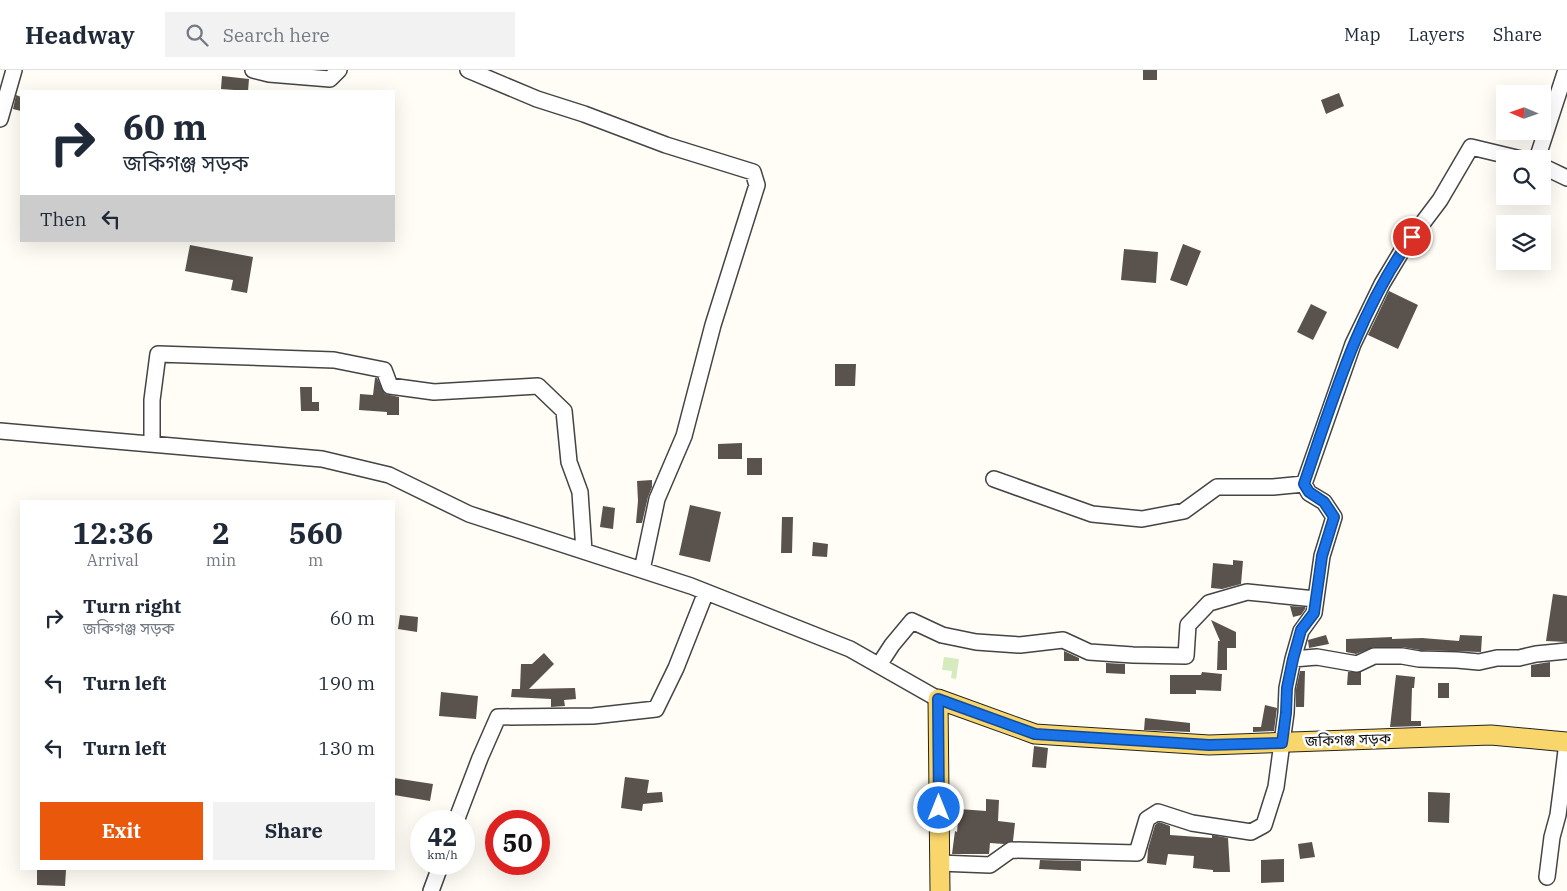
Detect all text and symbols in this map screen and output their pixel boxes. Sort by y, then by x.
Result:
search box [165,12,515,57]
text: Headway [25,19,135,51]
icon: search [183,21,211,49]
text: Search here [223,23,330,47]
text: Map [1344,23,1381,46]
text: Layers [1409,23,1465,46]
text: Share [1493,23,1542,46]
north arrow [1496,85,1551,140]
map controls [1496,85,1551,270]
text: 60 m [123,104,207,150]
icon: right [40,110,105,175]
text: জকিগঞ্জ সড়ক [123,148,249,177]
button: search [1496,150,1551,205]
icon: left [97,205,125,233]
text: Then [40,207,87,231]
button: layers [1496,215,1551,270]
pin [1391,216,1433,258]
icon: arrive [1398,223,1426,251]
text: 12:36 [72,513,153,552]
text: 2 [212,513,230,552]
text: 560 [289,513,343,552]
text: Arrival [87,550,139,570]
text: min [206,550,236,570]
text: m [308,550,323,570]
text: Turn right [83,594,181,618]
icon: right [40,604,68,632]
text: 60 m [330,606,375,630]
text: জকিগঞ্জ সড়ক [83,618,175,638]
icon: left [40,669,68,697]
text: Turn left [83,671,166,695]
text: 190 m [318,671,375,695]
street label: জকিগঞ্জ সড়ক [1304,728,1392,751]
icon: left [40,734,68,762]
text: Turn left [83,736,166,760]
text: 130 m [318,736,375,760]
position arrow [912,781,964,833]
button: Exit [40,802,203,860]
button: Share [213,802,375,860]
speed limit sign: 50 [485,810,550,875]
text: 42 [427,820,458,853]
text: km/h [427,847,458,862]

